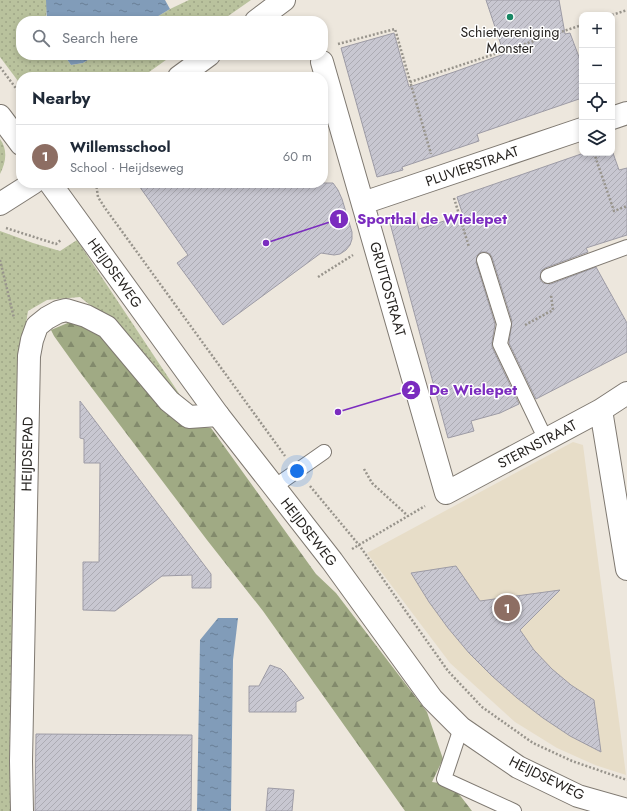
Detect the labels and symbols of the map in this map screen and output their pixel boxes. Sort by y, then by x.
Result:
marker: Schietvereniging Monster [505,12,515,22]
place label: Schietvereniging Monster [461,22,559,58]
street label: PLUVIERSTRAAT [423,141,522,191]
callout: Sporthal de Wielepet [329,206,515,233]
text: Sporthal de Wielepet [357,208,507,230]
text: 1 [336,210,342,228]
street label: HEIJDSEWEG [83,234,147,312]
street label: GRUTTOSTRAAT [365,239,411,339]
callout: De Wielepet [401,377,525,404]
text: De Wielepet [429,379,517,401]
text: 2 [407,381,415,399]
street label: STERNSTRAAT [494,415,581,473]
street label: HEIJDSEPAD [16,416,38,492]
your location [287,461,307,481]
street label: HEIJDSEWEG [276,494,342,571]
pin: 1 [494,593,520,623]
street label: HEIJDSEWEG [506,751,588,805]

